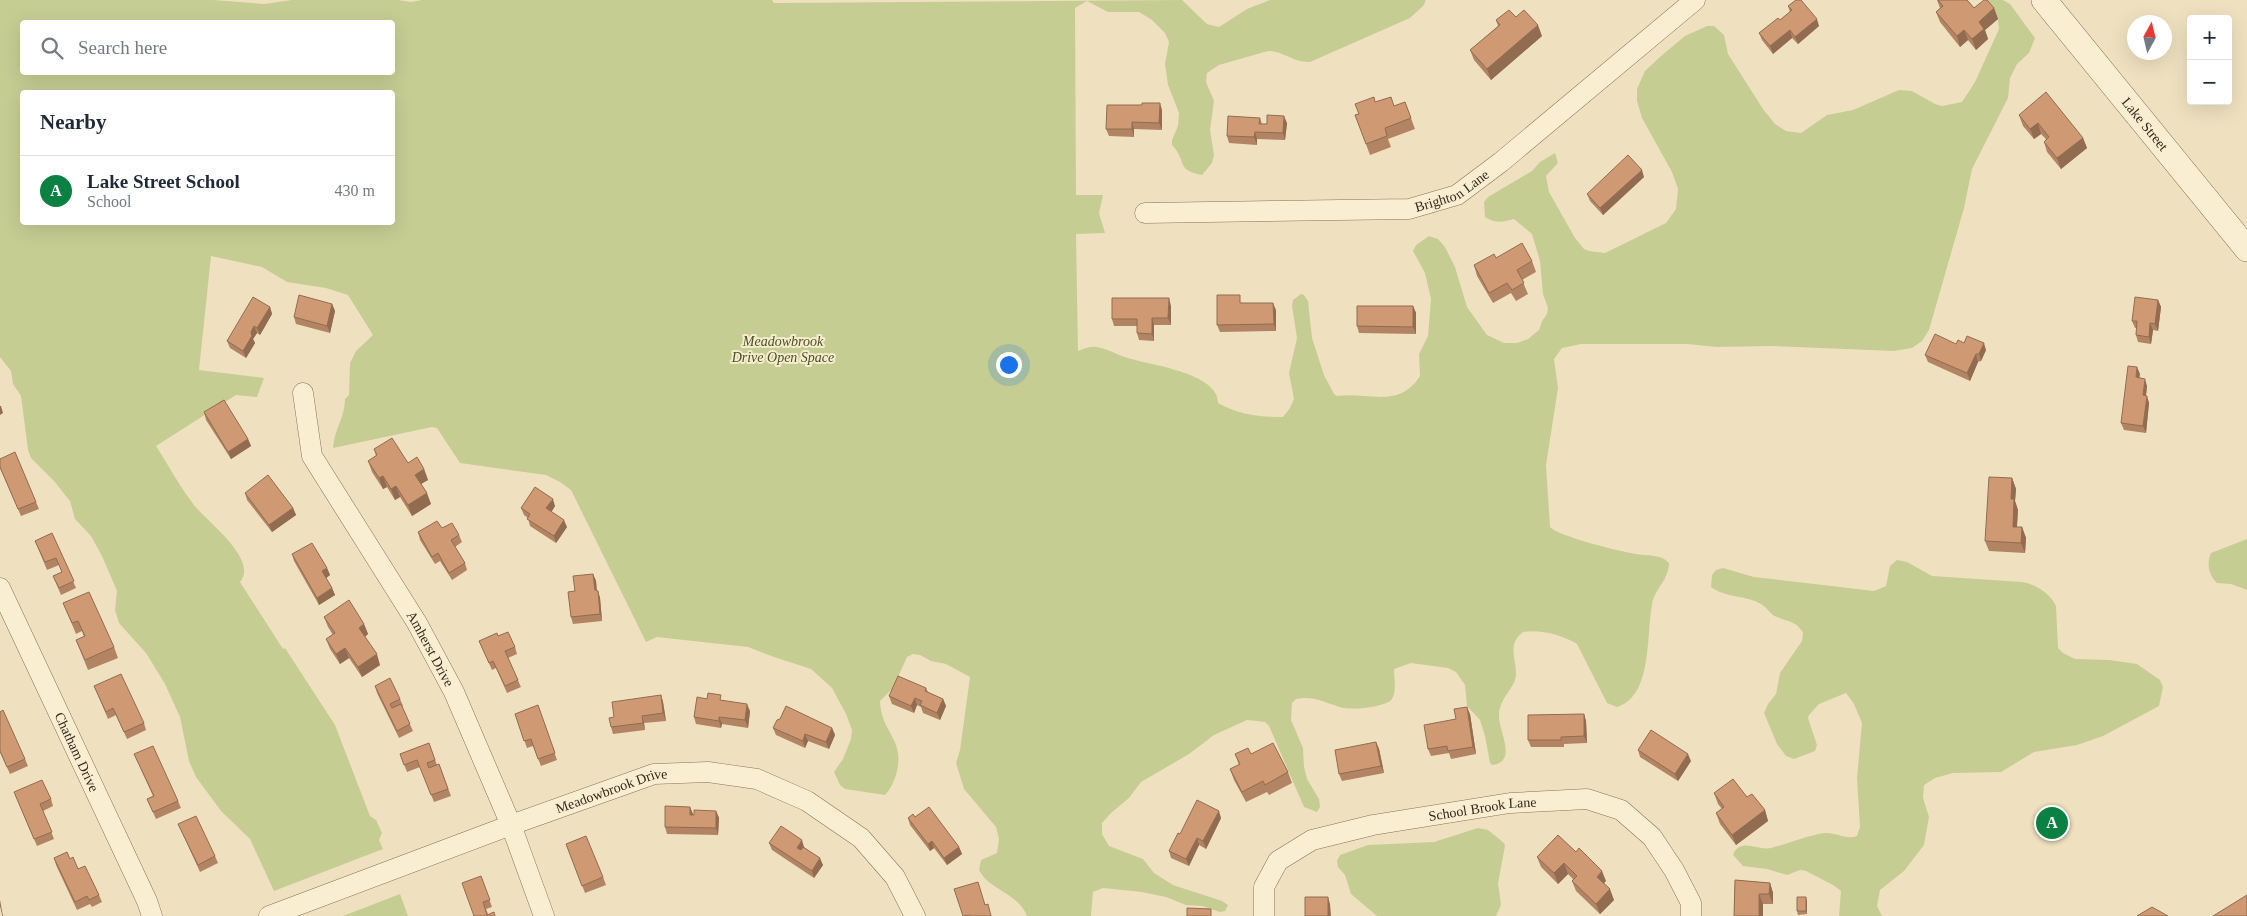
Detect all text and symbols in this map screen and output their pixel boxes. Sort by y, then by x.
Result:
north arrow [2127,15,2172,60]
map controls [2187,15,2232,105]
button: + [2187,15,2232,60]
search box [20,20,395,75]
icon: search [38,34,66,62]
text: Search here [78,37,167,58]
button: − [2187,60,2232,105]
street label: Lake Street [2119,94,2171,154]
text: Nearby [40,110,107,134]
street label: Brighton Lane [1413,166,1492,214]
text: Lake Street School [87,171,240,192]
text: A [50,182,62,199]
text: 430 m [335,182,375,199]
text: School [87,193,131,210]
park label: Meadowbrook Drive Open Space [731,334,834,365]
your location [996,352,1022,378]
street label: Amherst Drive [404,608,457,689]
street label: Chatham Drive [52,710,102,794]
street label: Meadowbrook Drive [554,766,667,816]
street label: School Brook Lane [1427,794,1537,823]
pin: A [2036,804,2068,842]

